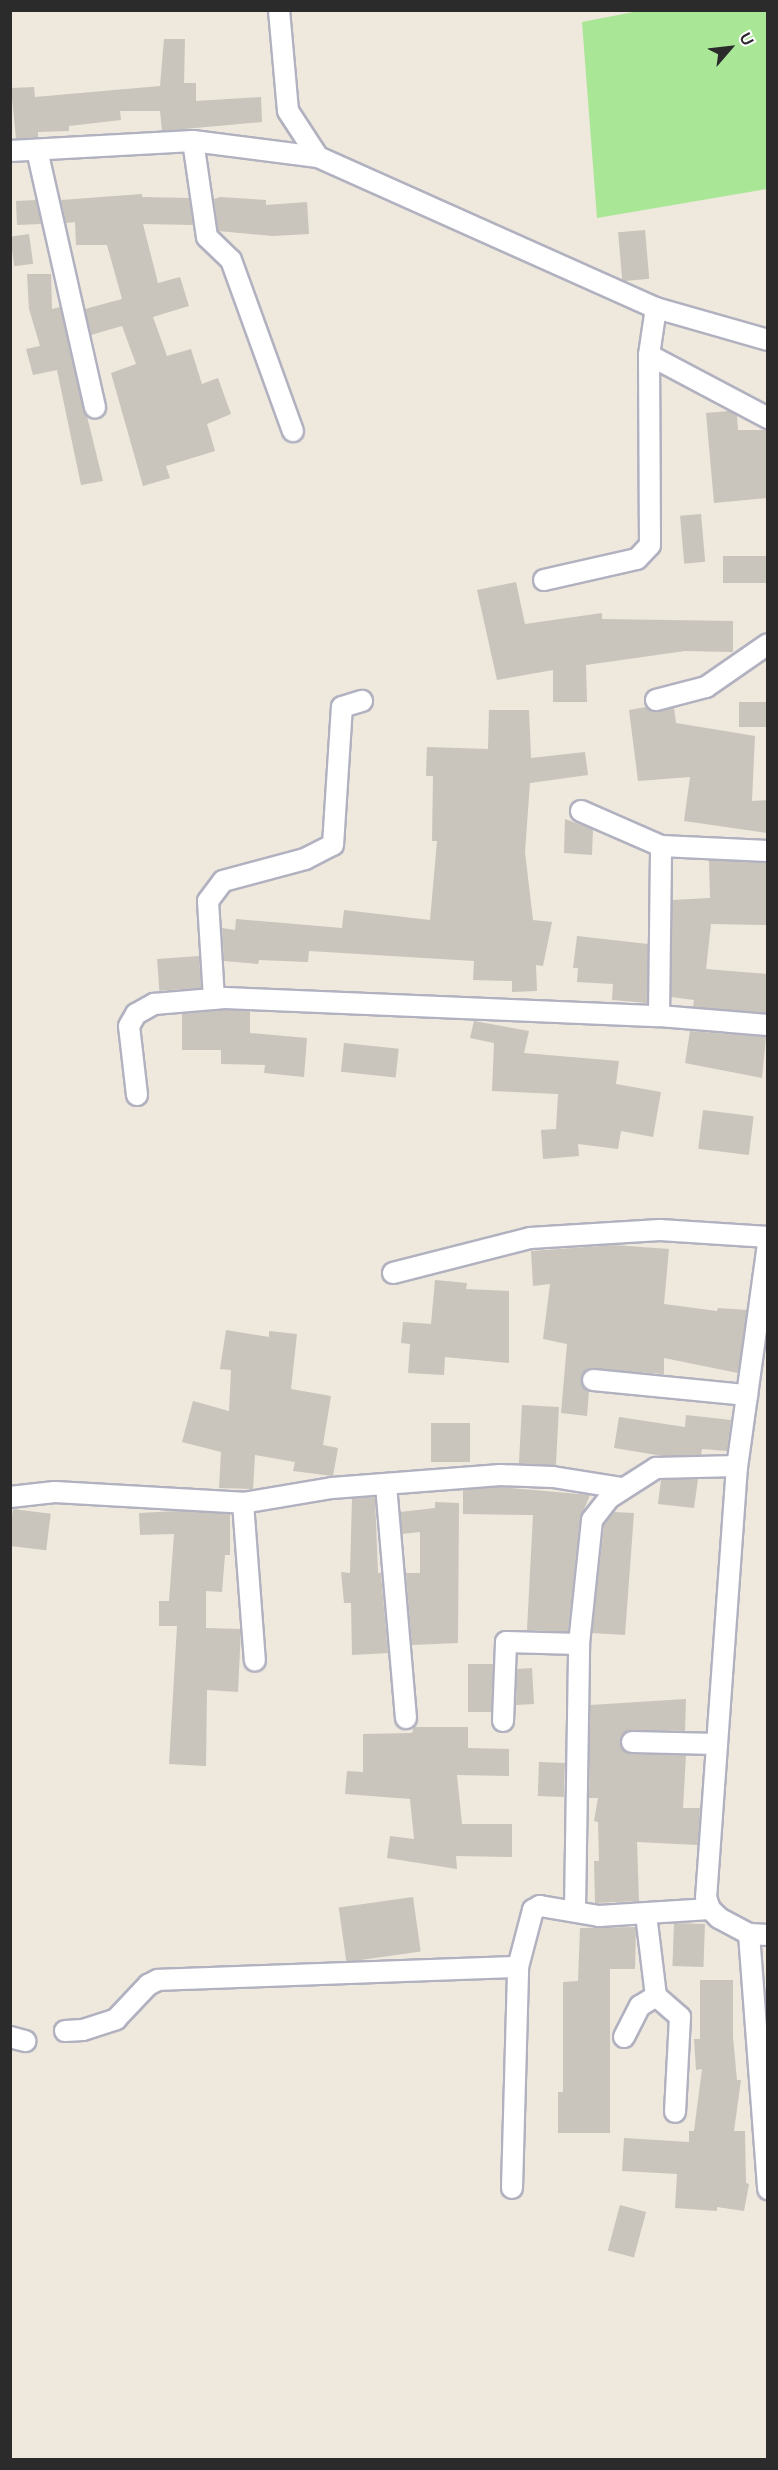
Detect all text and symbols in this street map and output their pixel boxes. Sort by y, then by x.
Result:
north arrow [700,18,760,78]
text: U [735,30,758,49]

